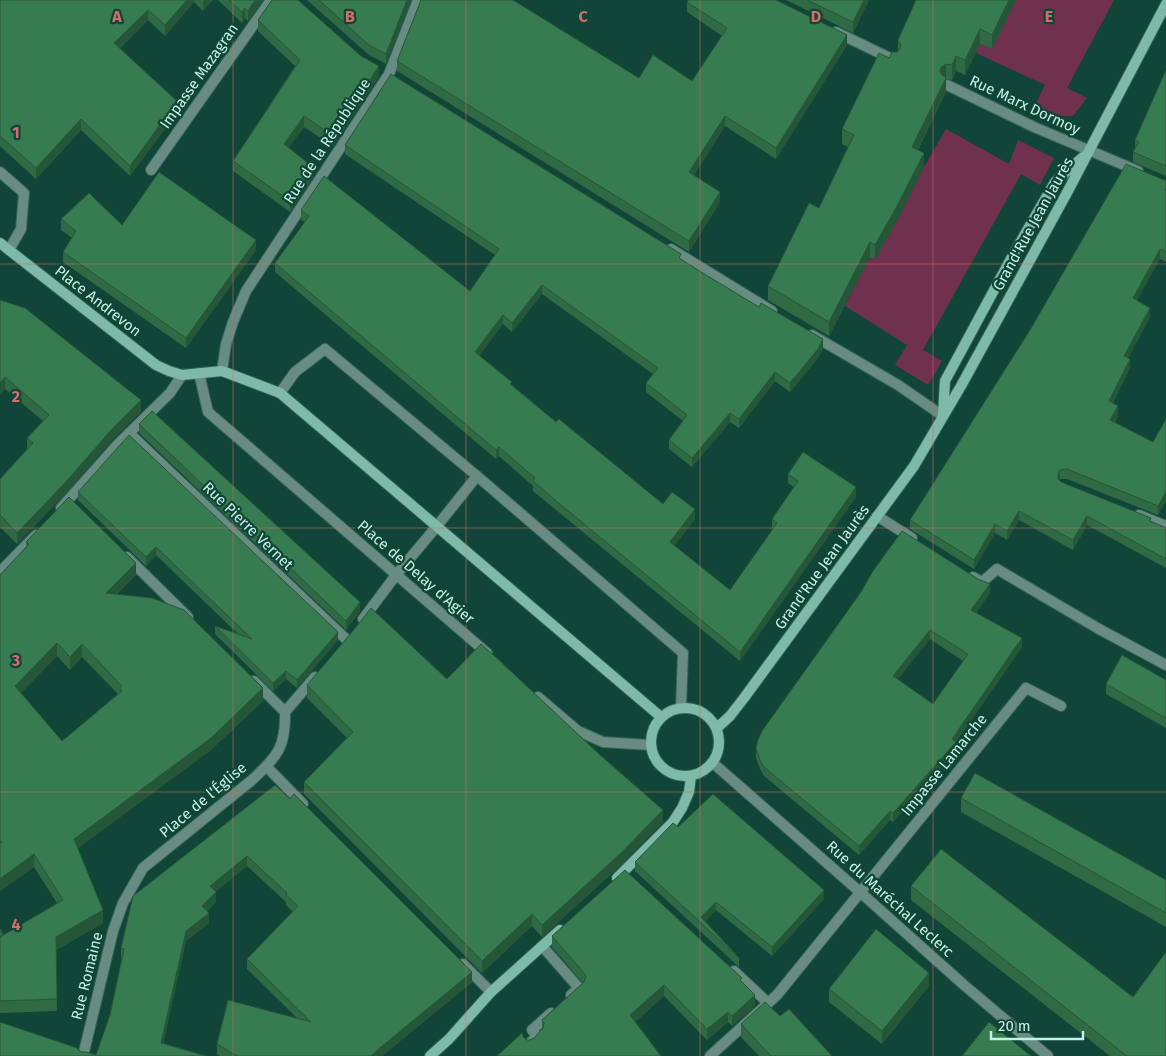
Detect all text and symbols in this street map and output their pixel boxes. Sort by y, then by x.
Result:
text: A [111,7,122,26]
text: B [345,7,355,26]
text: C [578,7,588,26]
text: D [811,7,821,26]
text: E [1045,7,1053,26]
street label: Impasse Mazagran [156,20,242,132]
street label: Rue Marx Dormoy [967,71,1084,139]
street label: Rue de la République [280,75,374,207]
text: 1 [12,123,20,142]
street label: Grand'Rue Jean Jaurès [989,154,1077,294]
street label: Place Andrevon [51,262,145,340]
text: 2 [12,387,20,406]
street label: Rue Pierre Vernet [199,478,297,574]
street label: Grand'Rue Jean Jaurès [771,501,873,633]
street label: Place de Delay d'Agier [354,516,478,628]
text: 3 [11,651,20,670]
street label: Impasse Lamarche [897,710,991,820]
street label: Place de l'Église [156,758,250,842]
street label: Rue du Maréchal Leclerc [823,837,957,961]
text: 4 [11,915,21,934]
street label: Rue Romaine [67,930,107,1022]
scale bar [991,1008,1084,1040]
text: 20 m [998,1017,1031,1035]

